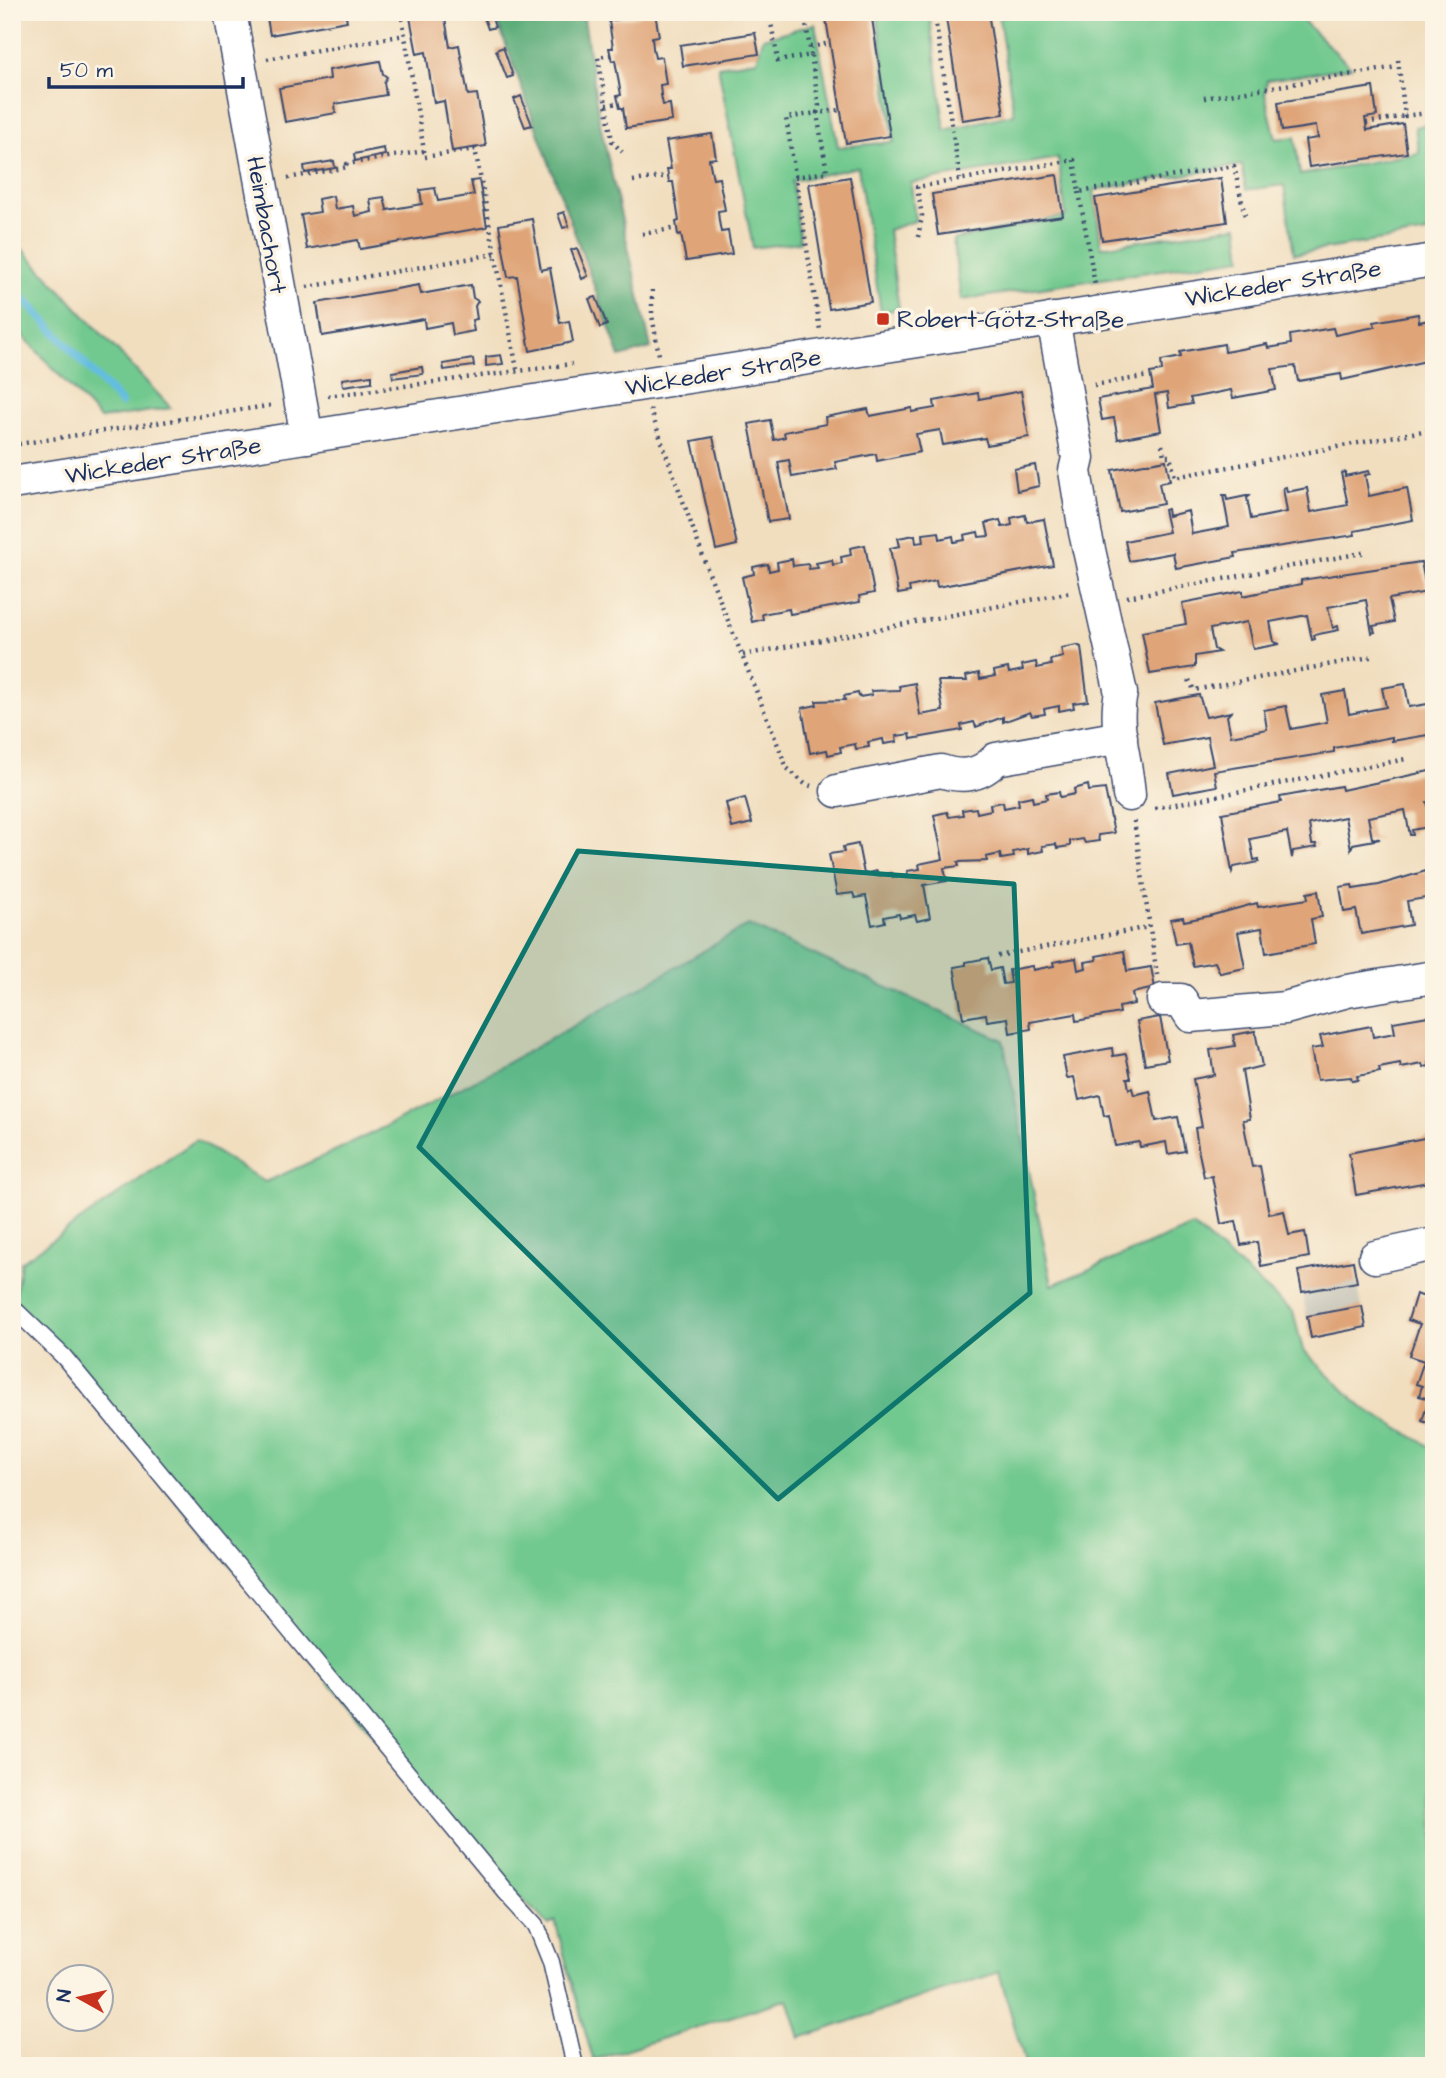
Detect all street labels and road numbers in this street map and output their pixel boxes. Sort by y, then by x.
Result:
street label: Heimbachort [237,154,295,297]
street label: Wickeder Straße [1183,252,1384,316]
street label: Wickeder Straße [623,341,824,405]
street label: Wickeder Straße [63,429,264,493]

